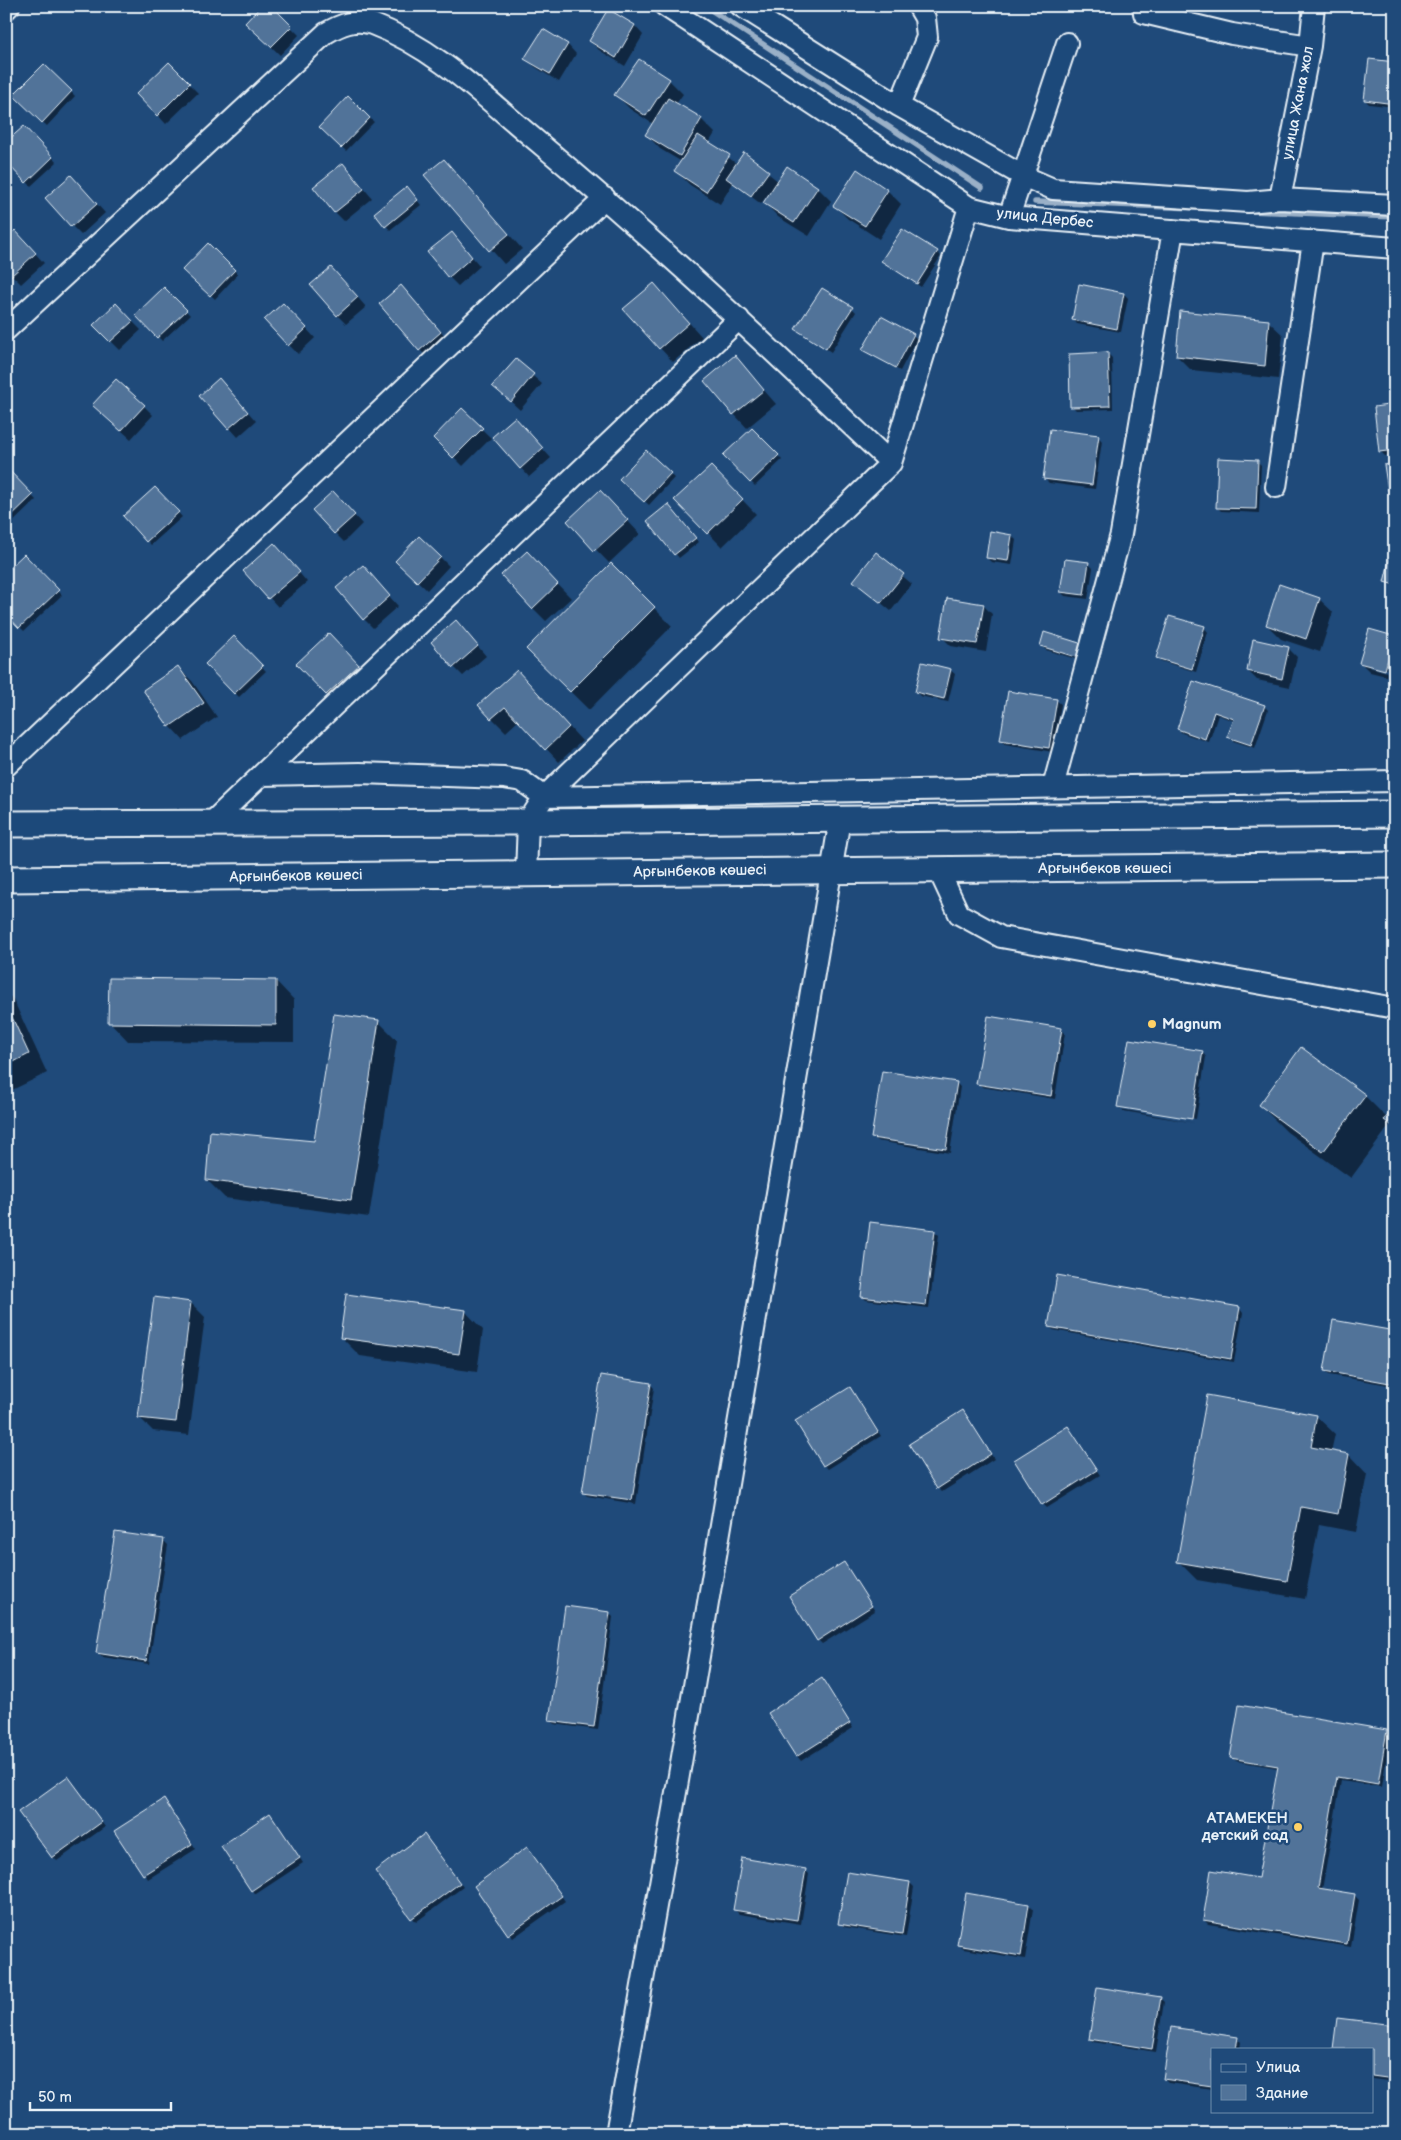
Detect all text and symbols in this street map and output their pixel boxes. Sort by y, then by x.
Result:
street label: улица Жана жол [1278,45,1318,161]
street label: улица Дербес [996,203,1095,233]
street label: Арғынбеков көшесі [1037,859,1172,878]
street label: Арғынбеков көшесі [632,860,767,882]
street label: Арғынбеков көшесі [228,865,363,887]
place label: Magnum [1162,1015,1222,1034]
marker: Magnum [1146,1018,1158,1030]
place label: АТАМЕКЕН детский сад [1201,1809,1288,1845]
marker: АТАМЕКЕН детский сад [1292,1821,1304,1833]
legend [1211,2048,1374,2112]
text: Улица [1256,2058,1301,2077]
scale bar [30,2080,171,2112]
text: Здание [1256,2084,1308,2103]
text: 50 m [38,2088,72,2107]

